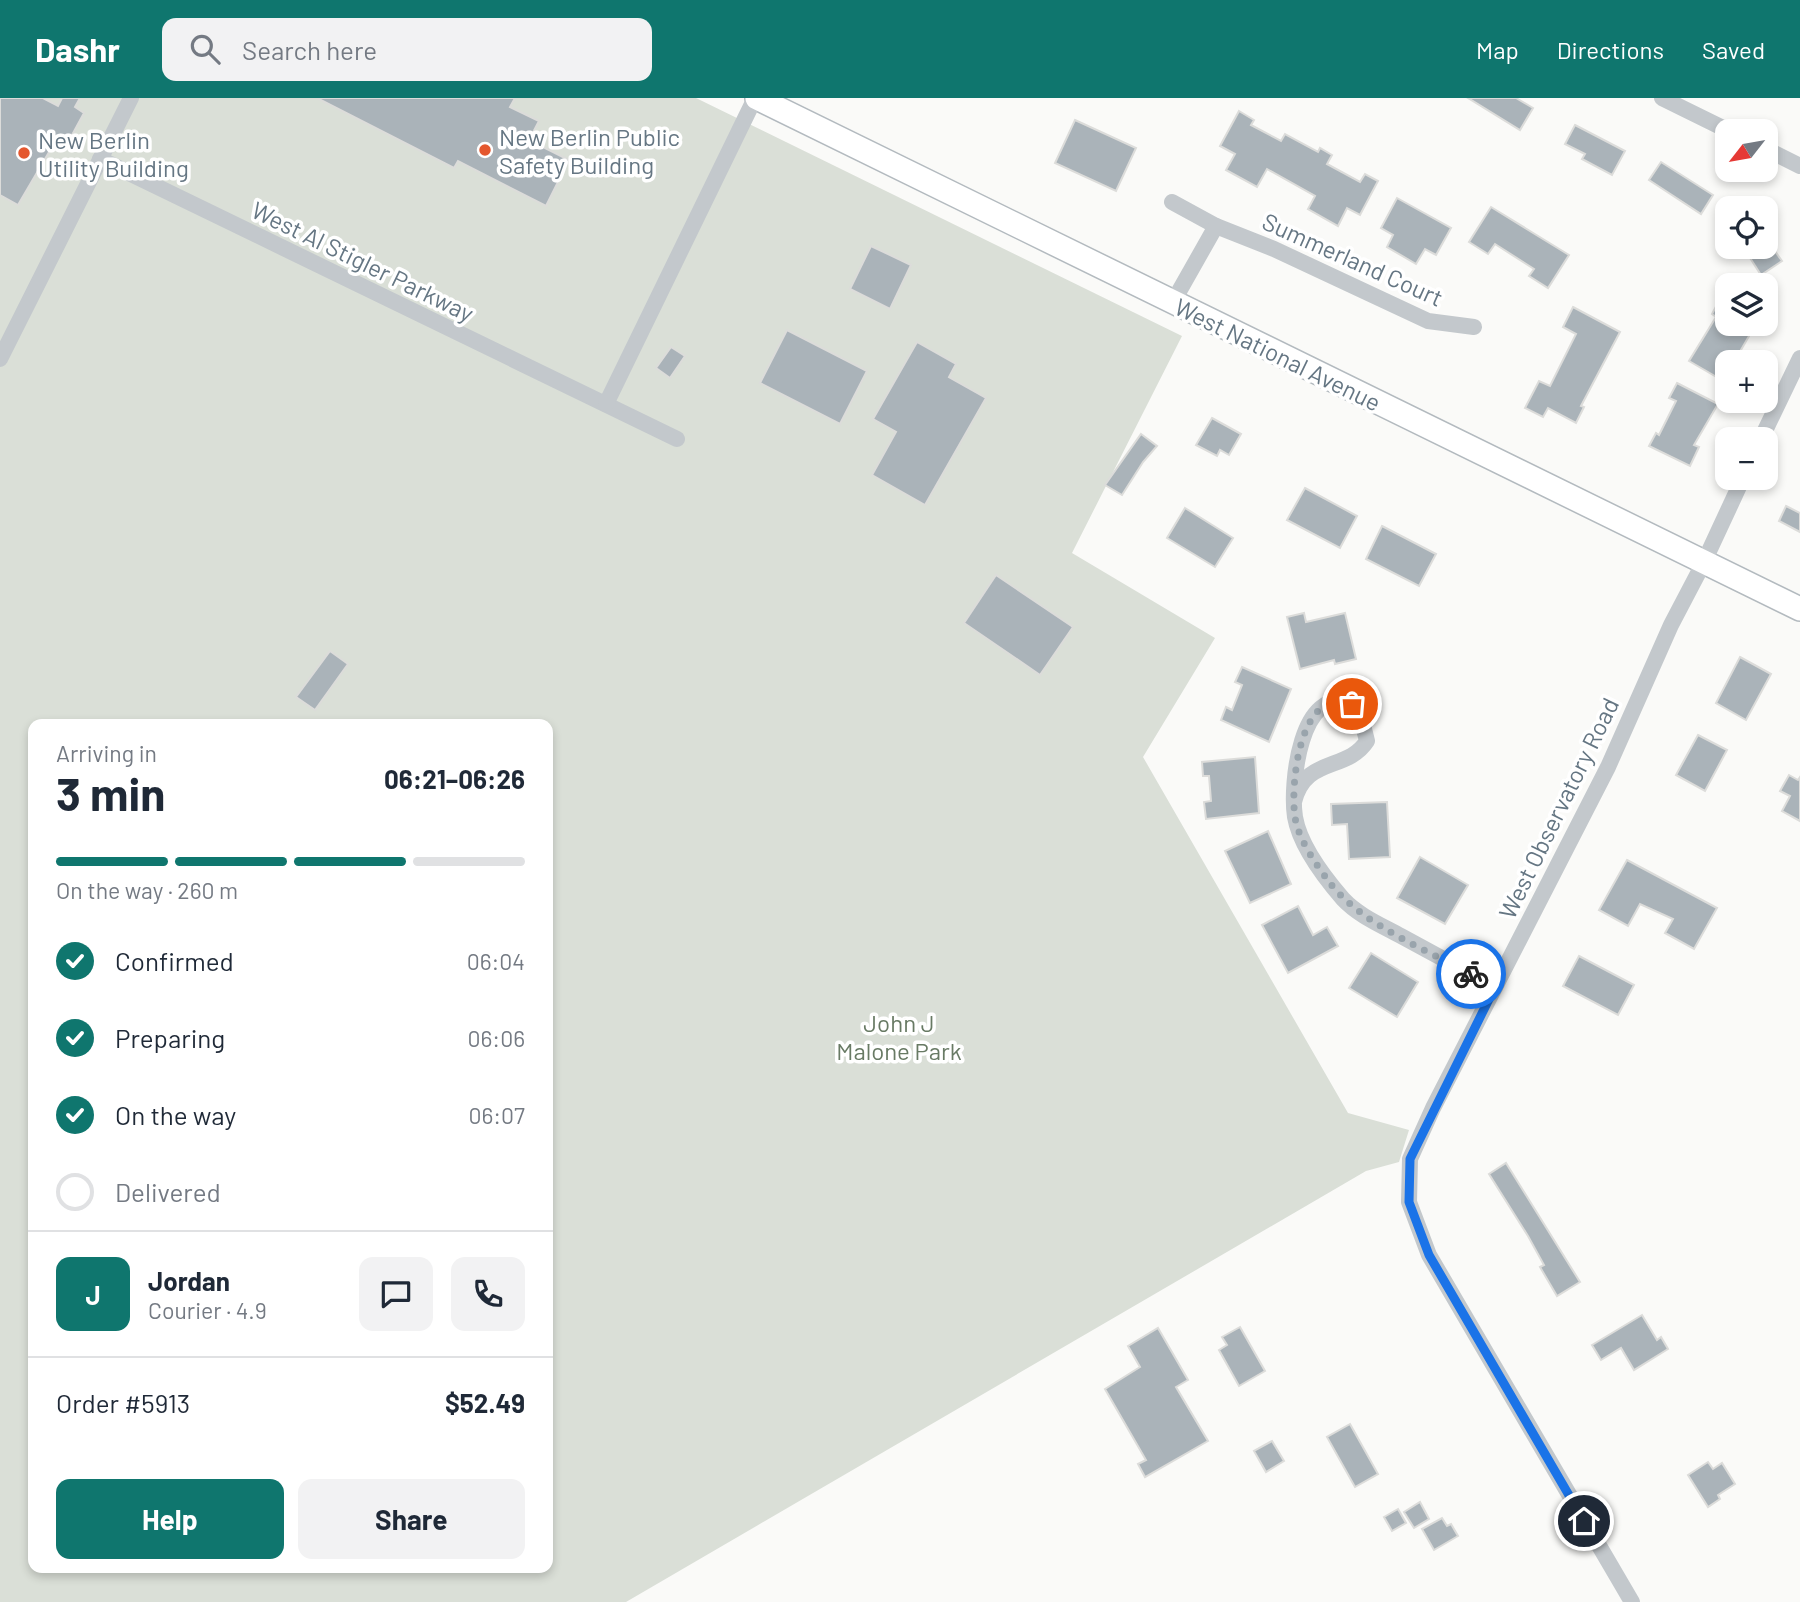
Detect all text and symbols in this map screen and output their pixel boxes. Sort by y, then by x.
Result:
search box [162,18,652,81]
text: Dashr [35,29,120,69]
icon: search [186,30,224,68]
text: Search here [242,34,377,65]
text: Map [1476,35,1519,64]
text: Directions [1557,35,1664,64]
text: Saved [1702,35,1765,64]
north arrow [1715,119,1778,182]
map controls [1715,119,1778,490]
place label: New Berlin Public Safety Building [499,122,680,179]
place label: New Berlin Utility Building [38,125,189,182]
marker: New Berlin Public Safety Building [477,142,493,158]
marker: New Berlin Utility Building [16,145,32,161]
street label: West Al Stigler Parkway [247,195,479,327]
button: locate [1715,196,1778,259]
street label: Summerland Court [1258,206,1448,312]
button: layers [1715,273,1778,336]
street label: West National Avenue [1170,292,1386,416]
button: + [1715,350,1778,413]
button: − [1715,427,1778,490]
pin [1322,674,1382,734]
icon: bag [1333,685,1371,723]
street label: West Observatory Road [1492,693,1624,923]
text: Arriving in [56,739,157,767]
text: 06:21–06:26 [384,763,525,794]
text: 3 min [56,765,165,820]
text: On the way · 260 m [56,876,238,904]
courier [1436,939,1506,1009]
icon: check [56,942,94,980]
text: Confirmed [115,945,234,976]
text: 06:04 [467,947,525,975]
icon: bike [1452,955,1490,993]
park label: John J Malone Park [836,1008,962,1065]
icon: check [56,1019,94,1057]
text: Preparing [115,1022,225,1053]
text: 06:06 [468,1024,525,1052]
icon: check [56,1096,94,1134]
text: On the way [115,1099,236,1130]
text: 06:07 [468,1101,525,1129]
text: Delivered [115,1176,221,1207]
button: chat [359,1257,433,1331]
button: phone [451,1257,525,1331]
text: Jordan [148,1265,230,1296]
text: J [85,1279,101,1310]
text: Courier · 4.9 [148,1296,267,1324]
text: Order #5913 [56,1387,190,1418]
text: $52.49 [445,1387,525,1418]
button: Help [56,1479,284,1559]
button: Share [298,1479,525,1559]
pin [1554,1491,1614,1551]
icon: home [1565,1502,1603,1540]

